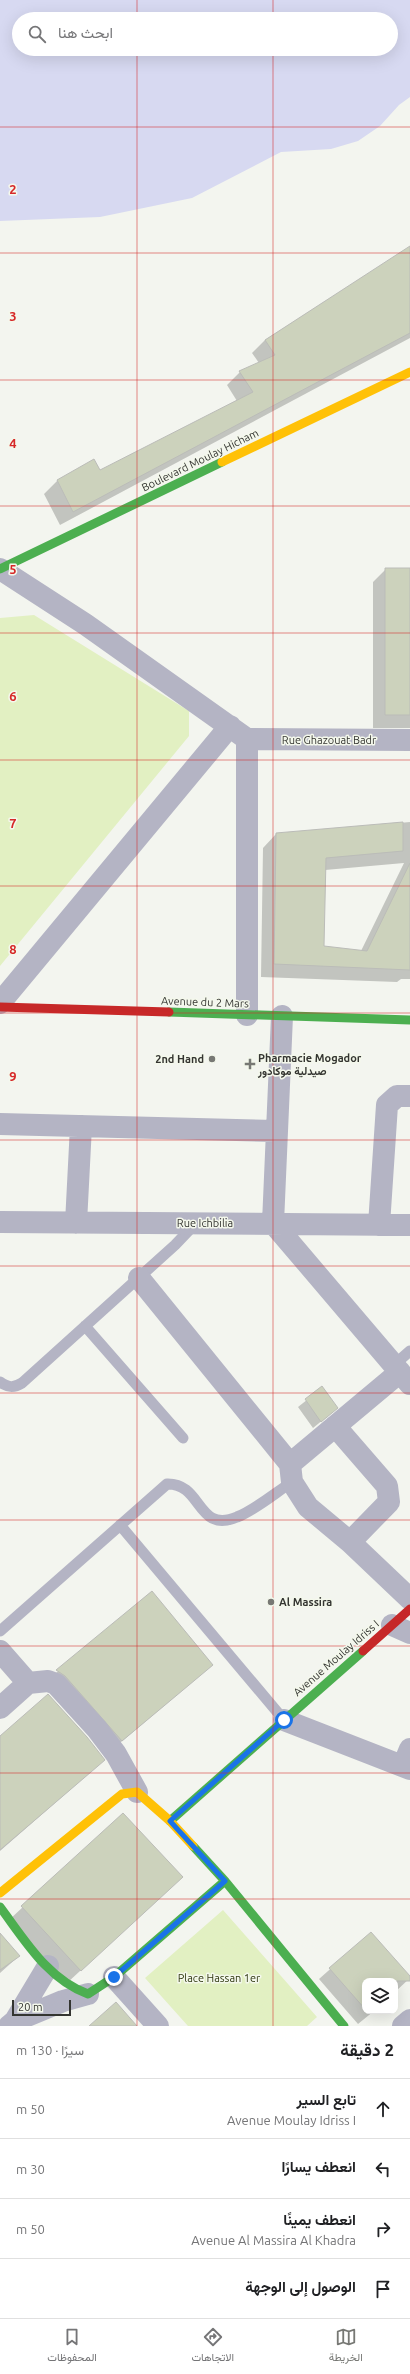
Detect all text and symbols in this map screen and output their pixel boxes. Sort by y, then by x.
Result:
search box [12,12,398,56]
icon: search [26,23,48,45]
text: ابحث هنا [58,24,113,41]
text: 2 [9,182,17,196]
text: 3 [9,309,17,323]
street label: Boulevard Moulay Hicham [140,426,260,494]
text: 4 [9,436,17,450]
text: 5 [9,562,17,576]
text: 6 [9,689,17,703]
street label: Rue Ghazouat Badr [282,734,377,746]
text: 7 [9,816,17,830]
text: 8 [9,942,17,956]
street label: Avenue du 2 Mars [161,994,249,1010]
place label: Pharmacie Mogador صيدلية موكادور [257,1052,362,1078]
place label: 2nd Hand [155,1053,204,1065]
marker: 2nd Hand [207,1054,217,1064]
marker: Pharmacie Mogador صيدلية موكادور [245,1059,255,1069]
text: 9 [9,1069,17,1083]
street label: Rue Ichbilia [177,1217,233,1229]
place label: Al Massira [279,1596,332,1608]
marker: Al Massira [266,1597,276,1607]
street label: Avenue Moulay Idriss I [291,1618,381,1698]
route start [275,1711,293,1729]
route end [105,1968,123,1986]
park label: Place Hassan 1er [178,1972,261,1984]
map controls [362,1978,398,2014]
button: layers [362,1978,398,2014]
scale bar [12,1998,71,2017]
text: 20 m [18,2001,42,2013]
text: 2 دقيقة [340,2040,394,2059]
text: سيرًا · 130 m [16,2043,84,2057]
text: تابع السير [297,2091,356,2108]
icon: ahead [372,2098,394,2120]
text: 50 m [16,2102,45,2116]
text: Avenue Moulay Idriss I [227,2113,356,2127]
text: انعطف يسارًا [281,2158,356,2175]
icon: left [372,2158,394,2180]
text: 30 m [16,2162,45,2176]
text: انعطف يمينًا [283,2211,356,2228]
icon: right [372,2218,394,2240]
text: 50 m [16,2222,45,2236]
text: Avenue Al Massira Al Khadra [191,2233,356,2247]
text: الوصول إلى الوجهة [245,2278,356,2295]
icon: arrive [372,2278,394,2300]
tab: المحفوظات [47,2326,97,2367]
tab: الاتجاهات [191,2326,234,2367]
tab: الخريطة [329,2326,363,2367]

